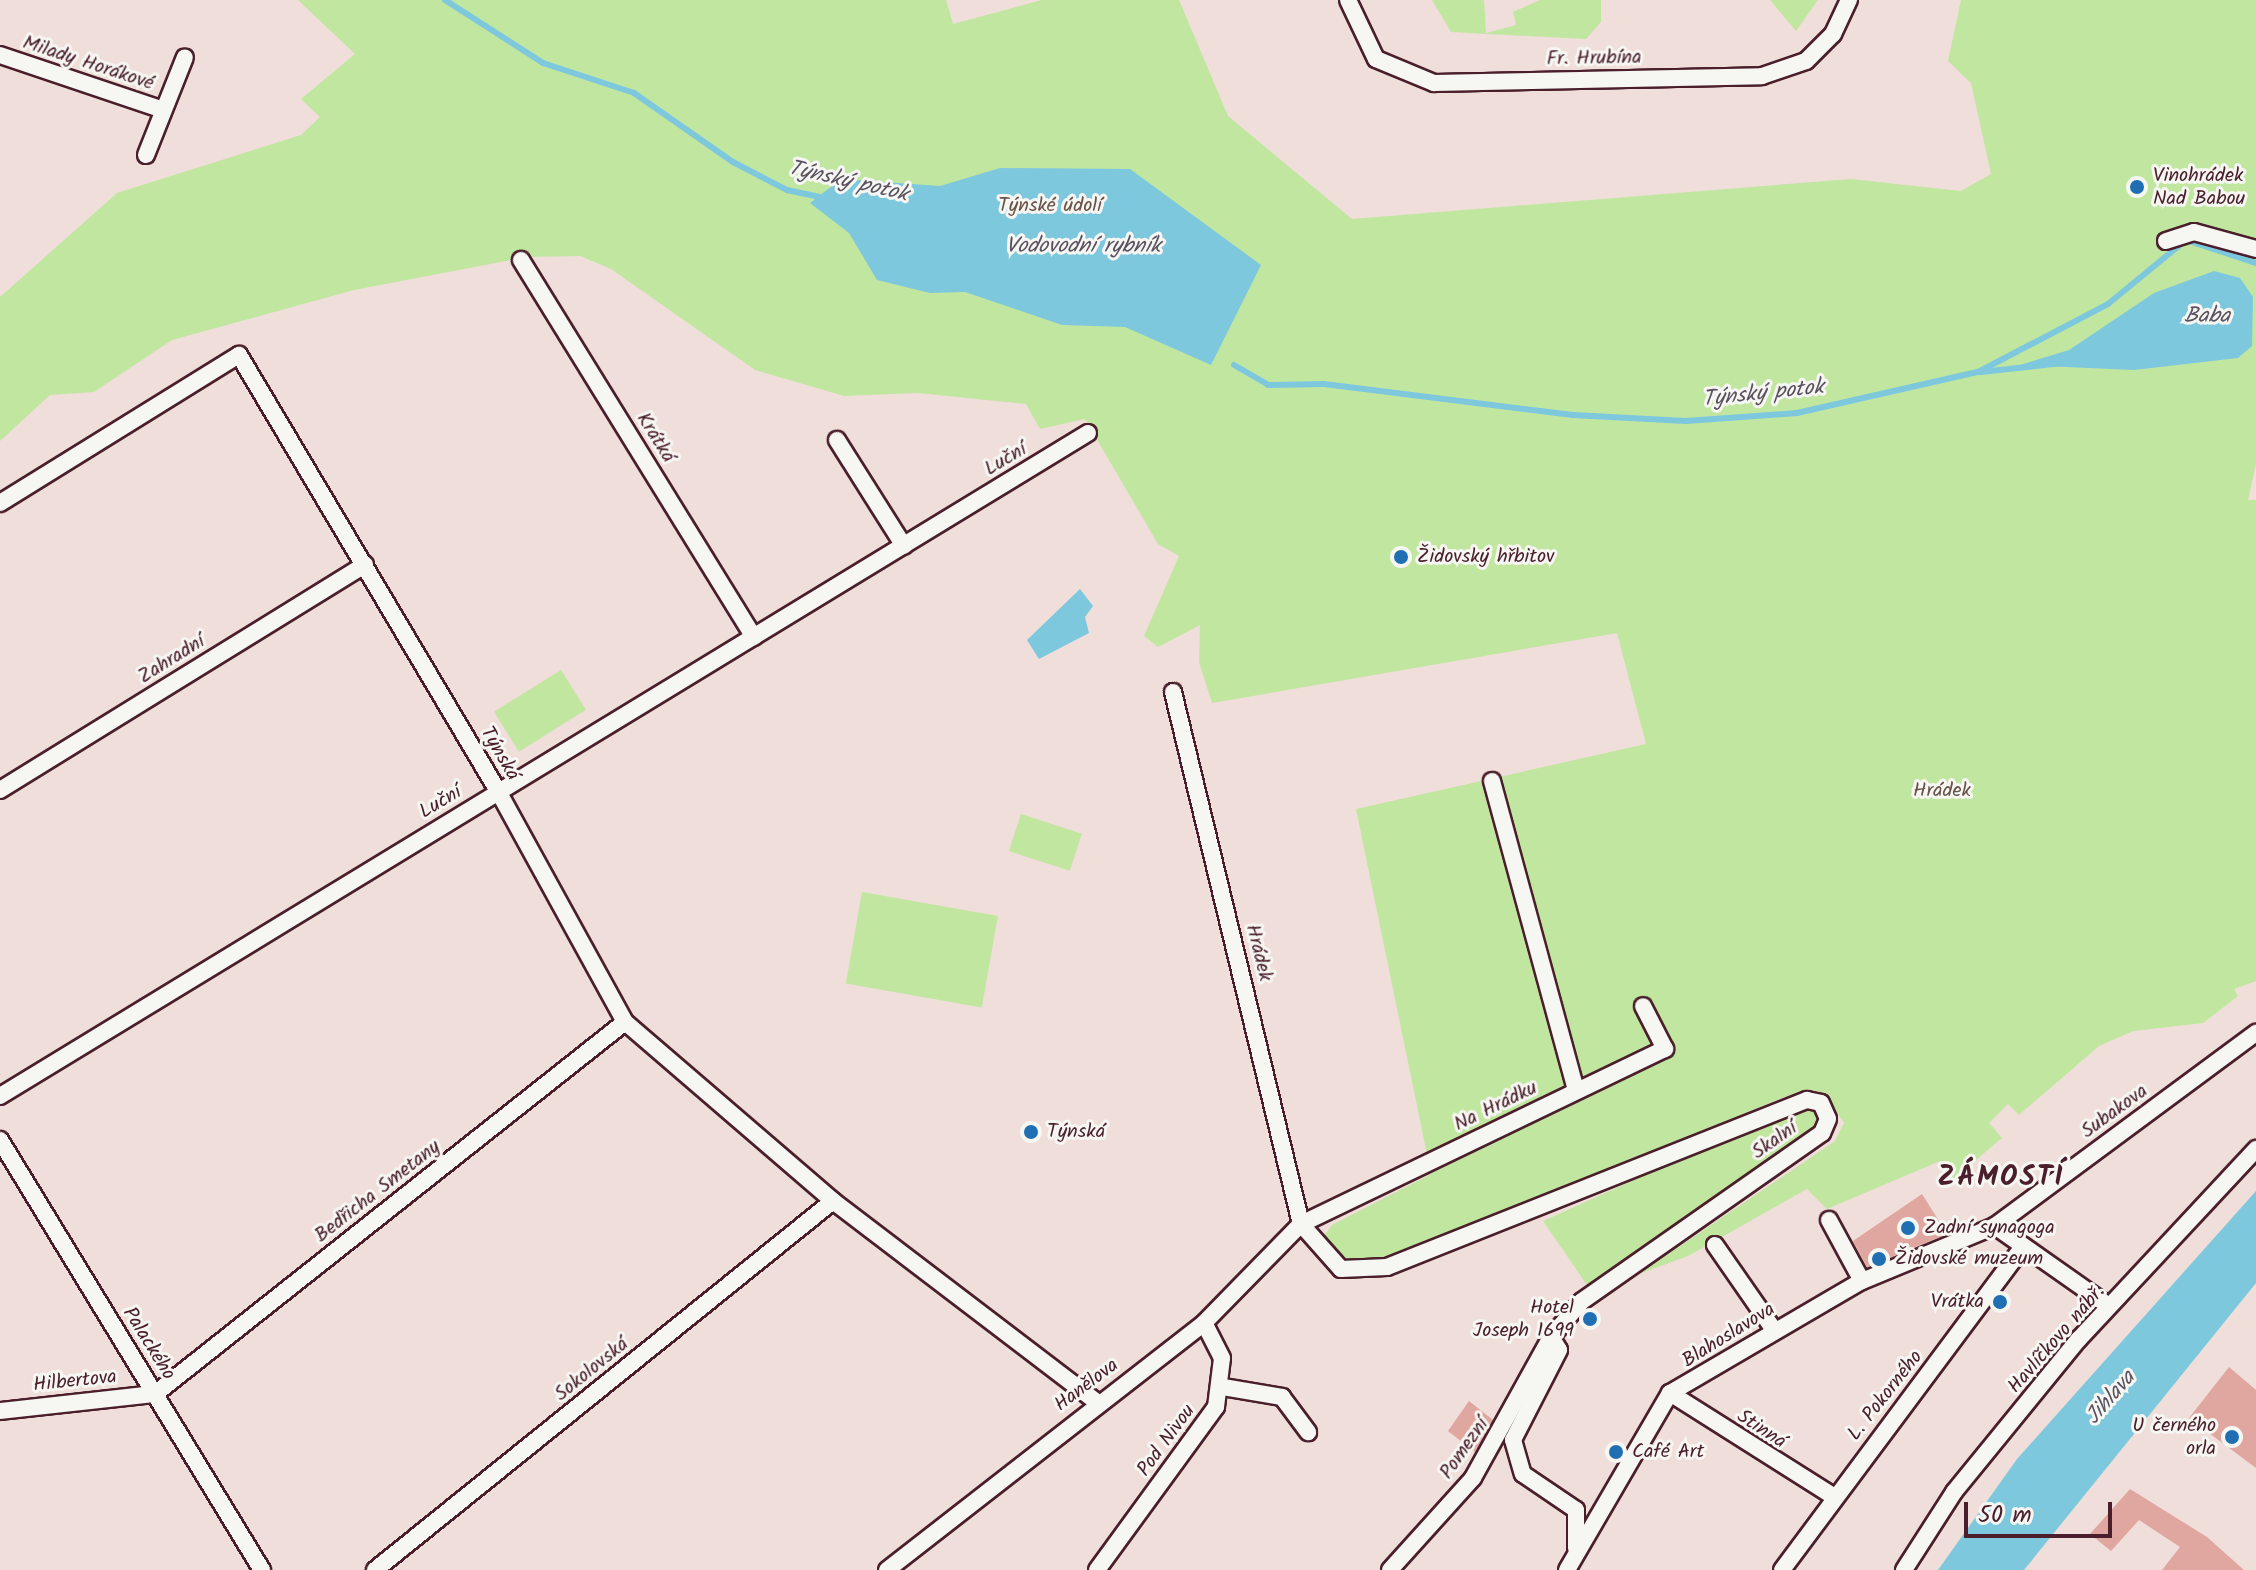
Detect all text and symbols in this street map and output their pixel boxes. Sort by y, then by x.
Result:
street label: Milady Horákové [19,32,157,96]
street label: Fr. Hrubína [1546,46,1642,72]
water label: Týnský potok [786,155,910,209]
place label: Vinohrádek Nad Babou [2153,164,2245,211]
marker: Vinohrádek Nad Babou [2128,178,2146,196]
park label: Týnské údolí [998,194,1102,218]
water label: Vodovodní rybník [1005,234,1161,260]
water label: Baba [2184,304,2230,330]
water label: Týnský potok [1701,375,1825,413]
street label: Krátká [630,409,680,467]
street label: Luční [981,438,1031,482]
place label: Židovský hřbitov [1417,545,1555,569]
marker: Židovský hřbitov [1392,548,1410,566]
street label: Zahradní [134,630,210,690]
street label: Týnská [474,723,524,785]
park label: Hrádek [1913,779,1971,803]
street label: Luční [416,781,466,825]
street label: Hrádek [1239,922,1277,984]
street label: Na Hrádku [1451,1077,1541,1137]
street label: Subakova [2077,1080,2153,1144]
street label: Skalní [1748,1117,1802,1165]
place label: Týnská [1047,1120,1105,1144]
marker: Týnská [1022,1123,1040,1141]
street label: Bedřicha Smetany [311,1136,445,1248]
district label: ZÁMOSTÍ [1937,1161,2065,1195]
place label: Zadní synagoga [1924,1216,2055,1240]
marker: Zadní synagoga [1899,1219,1917,1237]
place label: Židovské muzeum [1895,1247,2043,1271]
marker: Židovské muzeum [1870,1250,1888,1268]
street label: Havlíčkovo nábř. [2004,1281,2110,1399]
place label: Vrátka [1931,1290,1984,1314]
marker: Vrátka [1991,1293,2009,1311]
place label: Hotel Joseph 1699 [1473,1296,1574,1343]
street label: Blahoslavova [1678,1298,1780,1374]
street label: Palackého [116,1303,180,1385]
marker: Hotel Joseph 1699 [1581,1310,1599,1328]
street label: Sokolovská [550,1333,634,1407]
street label: L. Pokorného [1843,1346,1929,1446]
street label: Hanělova [1050,1354,1124,1418]
street label: Hilbertova [32,1366,118,1398]
water label: Jihlava [2080,1366,2142,1430]
street label: Pod Nivou [1133,1400,1201,1482]
street label: Stinná [1732,1405,1790,1455]
street label: Pomezní [1435,1414,1495,1484]
place label: U černého orla [2132,1414,2216,1461]
marker: U černého orla [2223,1428,2241,1446]
place label: Café Art [1632,1440,1704,1464]
marker: Café Art [1607,1443,1625,1461]
scale bar [1968,1486,2116,1536]
text: 50 m [1978,1496,2032,1535]

